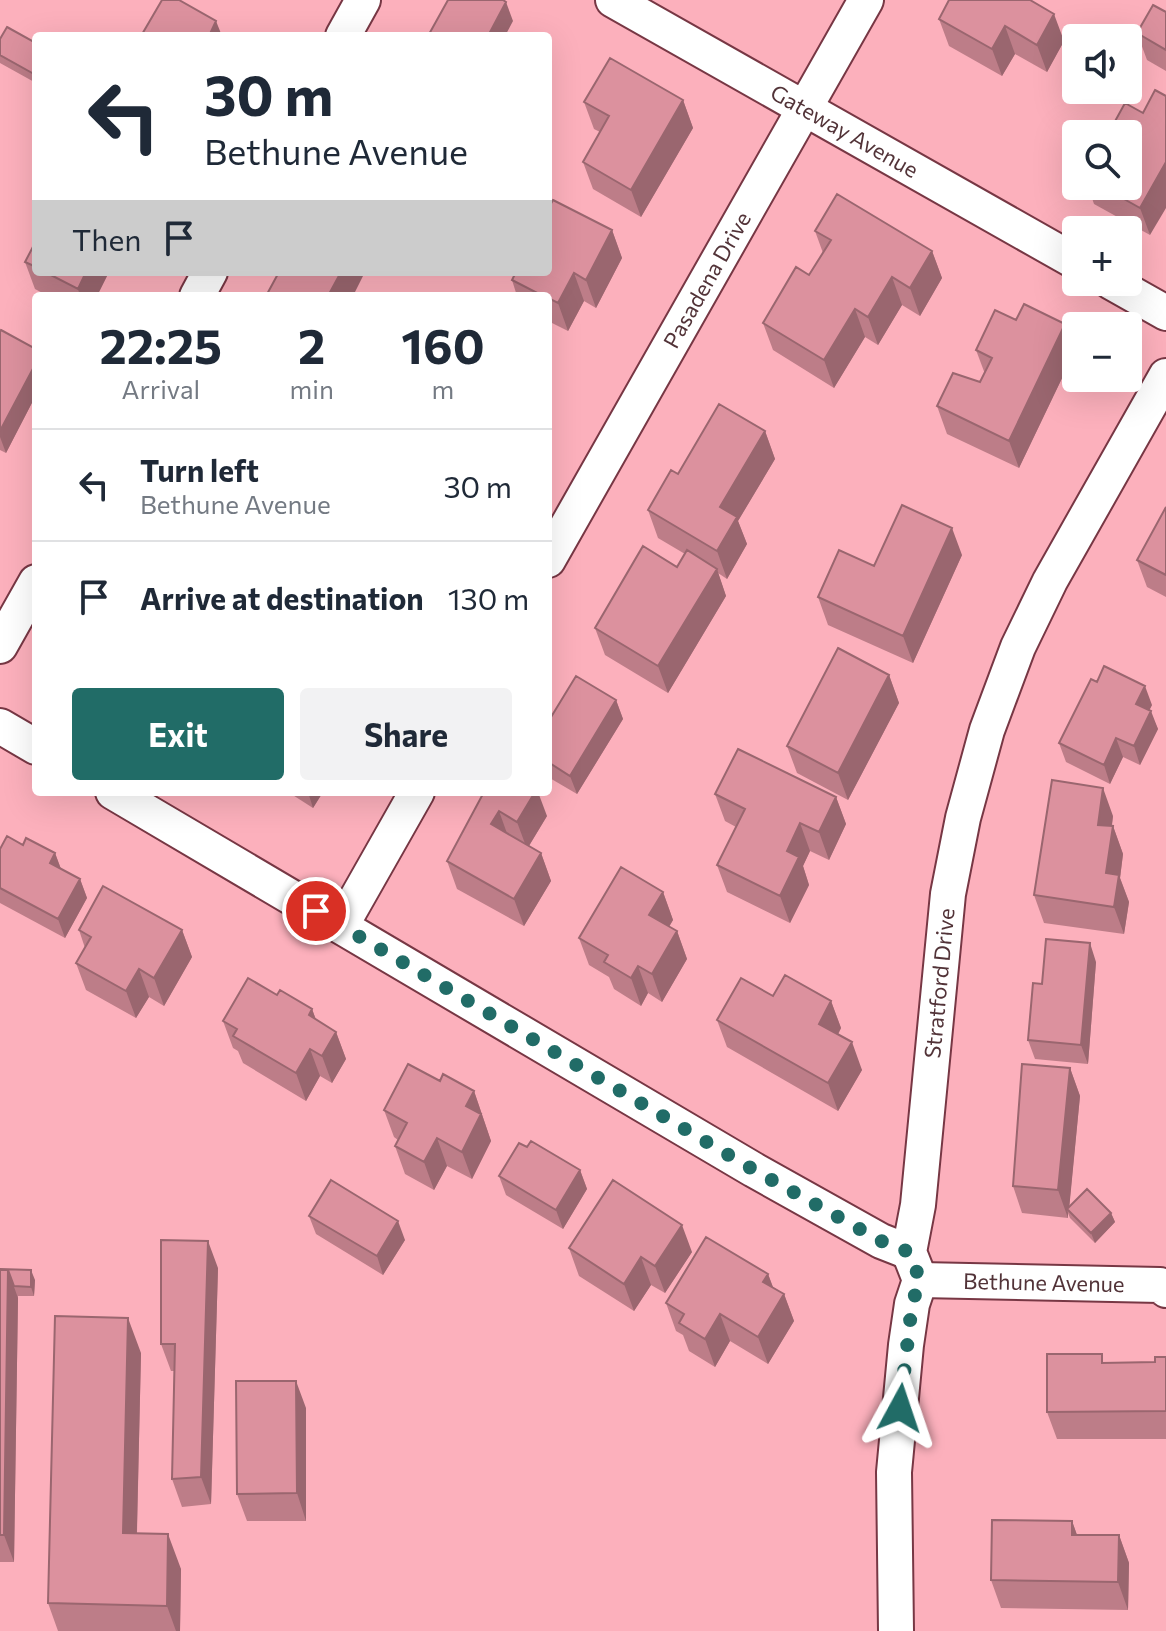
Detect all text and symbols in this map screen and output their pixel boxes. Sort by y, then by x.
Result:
map controls [1062,24,1142,392]
button: sound [1062,24,1142,104]
text: 30 m [204,59,333,128]
icon: left [72,64,176,168]
street label: Gateway Avenue [766,78,923,183]
button: search [1062,120,1142,200]
text: Bethune Avenue [204,128,468,172]
street label: Pasadena Drive [657,207,756,353]
icon: arrive [157,216,201,260]
button: + [1062,216,1142,296]
text: Then [72,220,141,257]
button: − [1062,312,1142,392]
text: 22:25 [99,315,222,374]
text: 2 [298,315,325,374]
text: 160 [401,315,485,374]
text: Arrival [121,373,200,404]
text: min [290,373,334,404]
text: m [432,373,454,404]
text: Turn left [140,451,259,488]
icon: left [72,463,116,507]
text: 30 m [443,467,512,504]
text: Bethune Avenue [140,488,331,519]
icon: arrive [72,575,116,619]
text: Arrive at destination [140,579,424,616]
text: 130 m [448,579,529,616]
button: Exit [72,688,284,780]
button: Share [300,688,512,780]
pin [282,877,350,945]
icon: arrive [294,889,338,933]
street label: Stratford Drive [918,907,960,1060]
street label: Bethune Avenue [963,1267,1125,1297]
position arrow [858,1366,942,1450]

